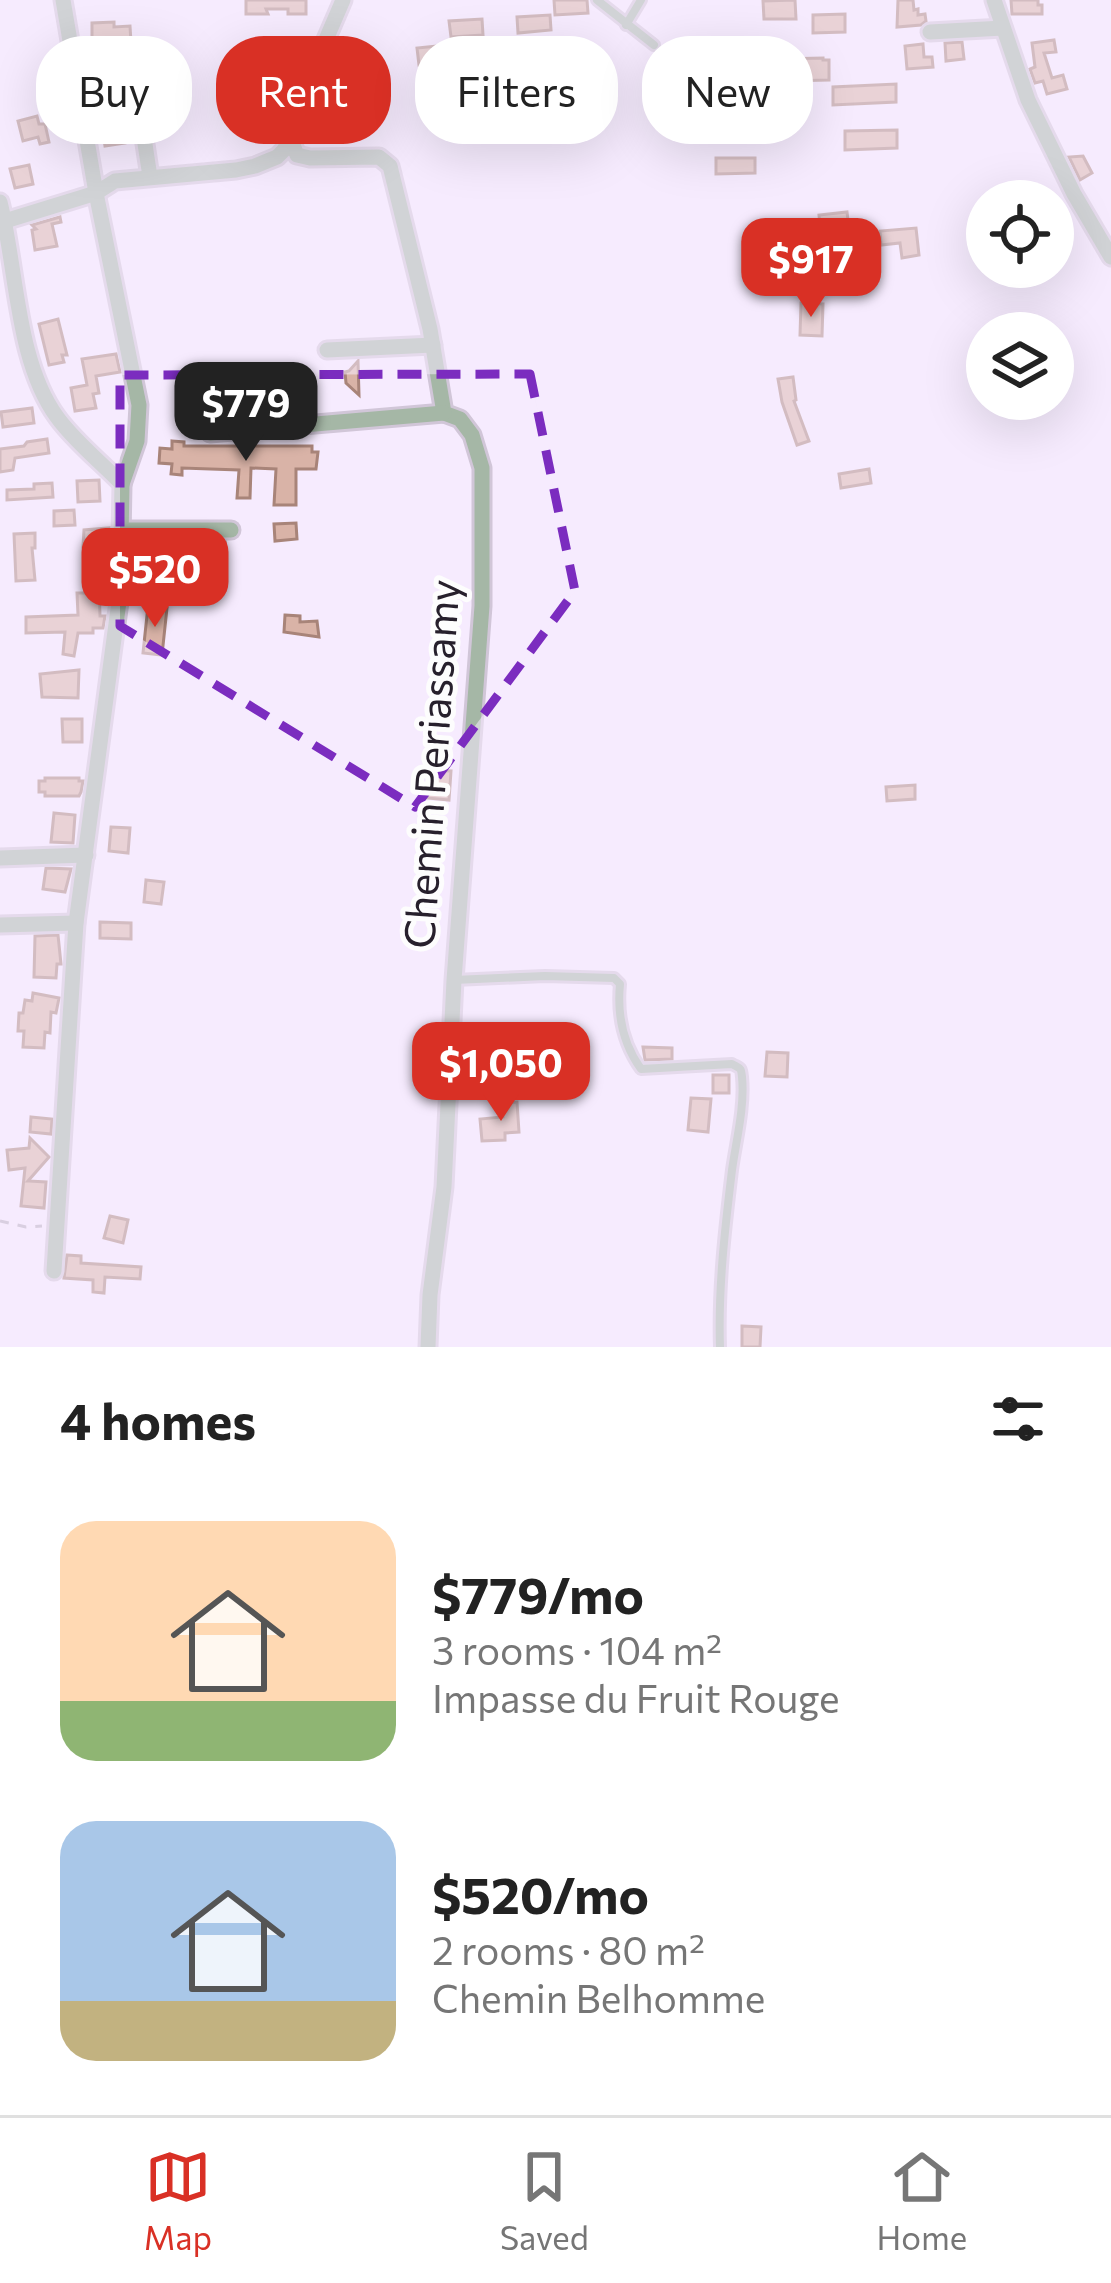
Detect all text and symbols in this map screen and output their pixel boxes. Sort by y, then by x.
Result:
chip: Buy [36,36,192,144]
chip: Rent [216,36,391,144]
chip: Filters [415,36,618,144]
chip: New [642,36,813,144]
map controls [966,180,1074,420]
button: locate [966,180,1074,288]
pin: $917 [740,218,882,320]
text: $917 [768,233,854,281]
button: layers [966,312,1074,420]
pin: $779 [175,362,317,464]
text: $779 [201,377,291,425]
pin: $520 [84,528,226,630]
text: $520 [108,543,202,591]
street label: Chemin Periassamy [391,578,469,950]
pin: $1,050 [403,1022,599,1124]
text: $1,050 [439,1037,563,1085]
icon: filters [985,1386,1051,1452]
text: 4 homes [60,1388,256,1451]
text: $779/mo [432,1562,644,1625]
icon: home [156,1569,300,1713]
text: 3 rooms · 104 m² [432,1625,722,1673]
text: Impasse du Fruit Rouge [432,1673,840,1721]
text: $520/mo [432,1862,649,1925]
icon: home [156,1869,300,2013]
text: 2 rooms · 80 m² [432,1925,705,1973]
text: Chemin Belhomme [432,1973,765,2021]
tab: Map [144,2144,212,2257]
tab: Saved [500,2144,589,2257]
tab: Home [876,2144,967,2257]

